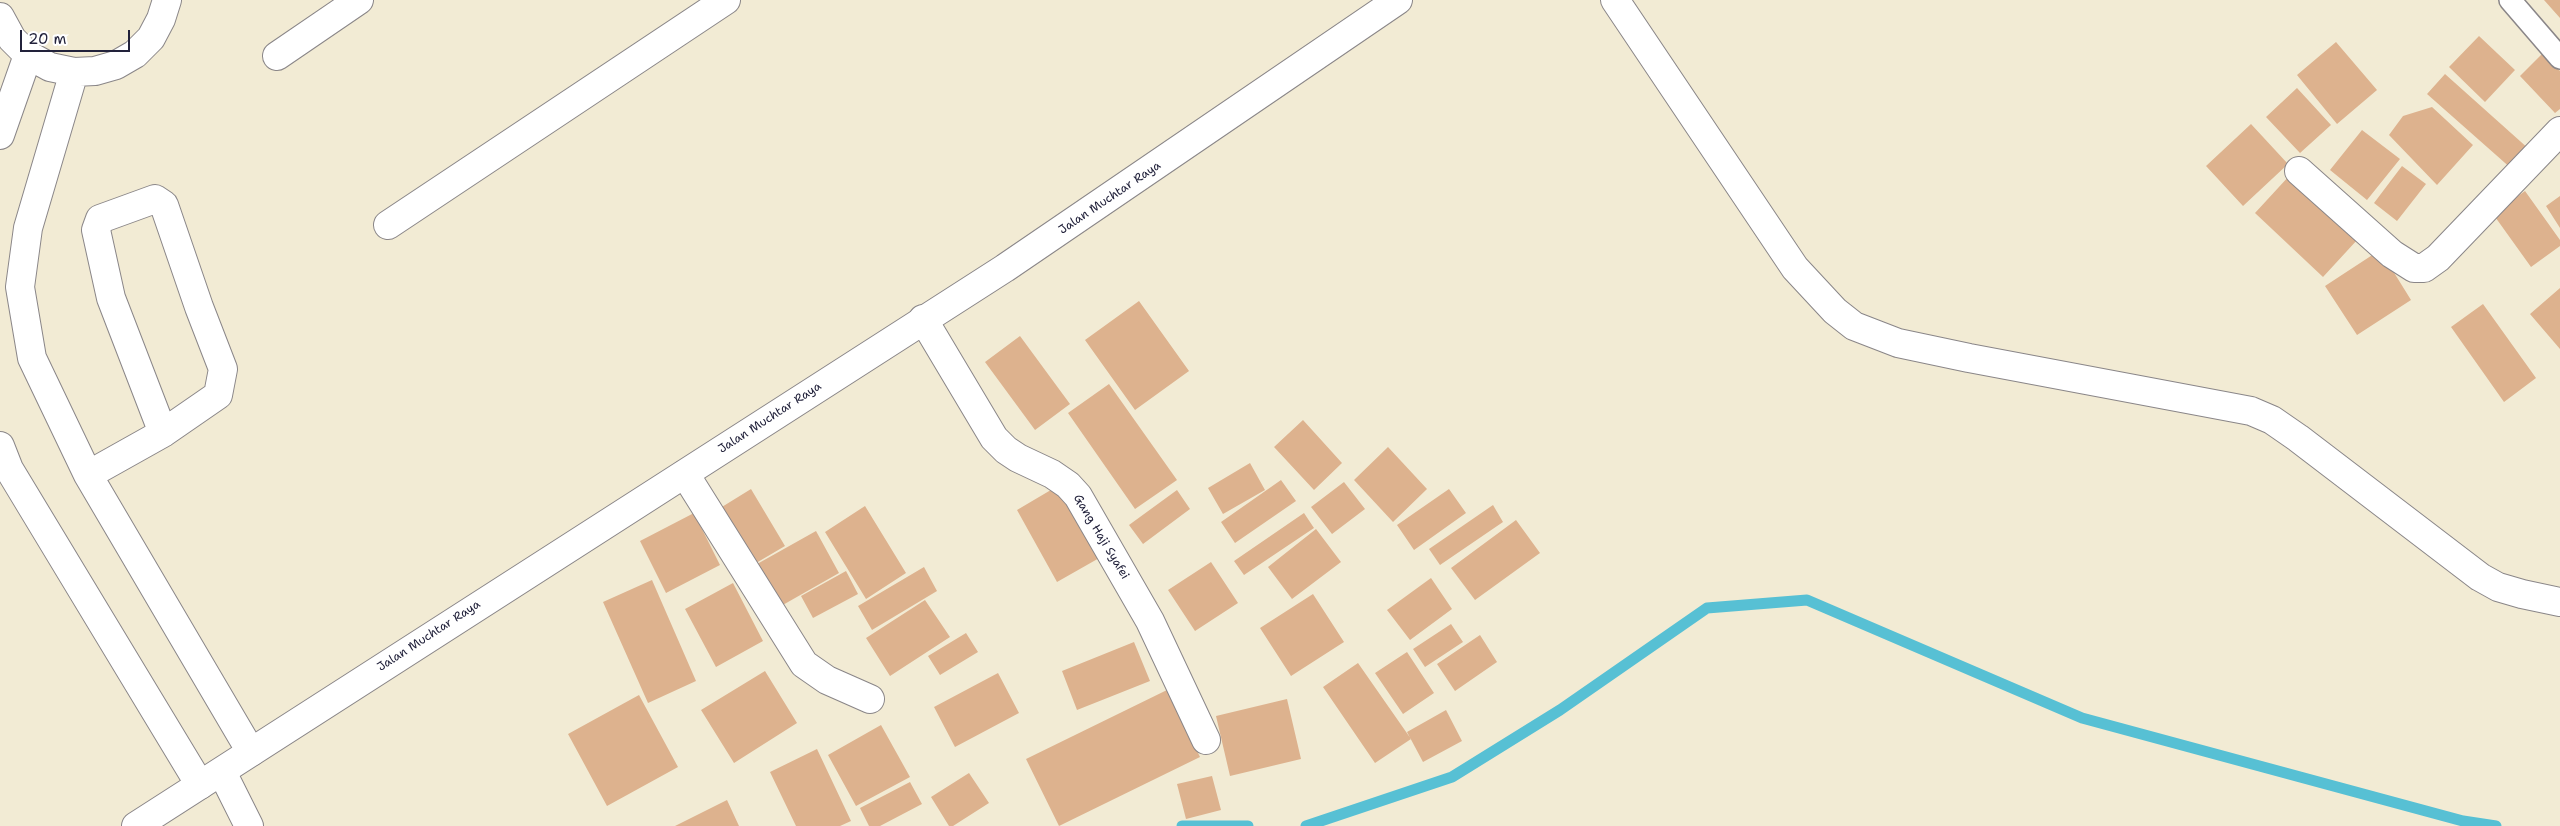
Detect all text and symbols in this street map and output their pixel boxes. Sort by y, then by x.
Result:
scale bar [22,20,132,52]
text: 20 m [28,29,67,49]
street label: Jalan Muchtar Raya [1056,159,1164,237]
street label: Jalan Muchtar Raya [716,379,824,457]
street label: Gang Haji Syafei [1070,492,1132,582]
street label: Jalan Muchtar Raya [375,597,483,675]

